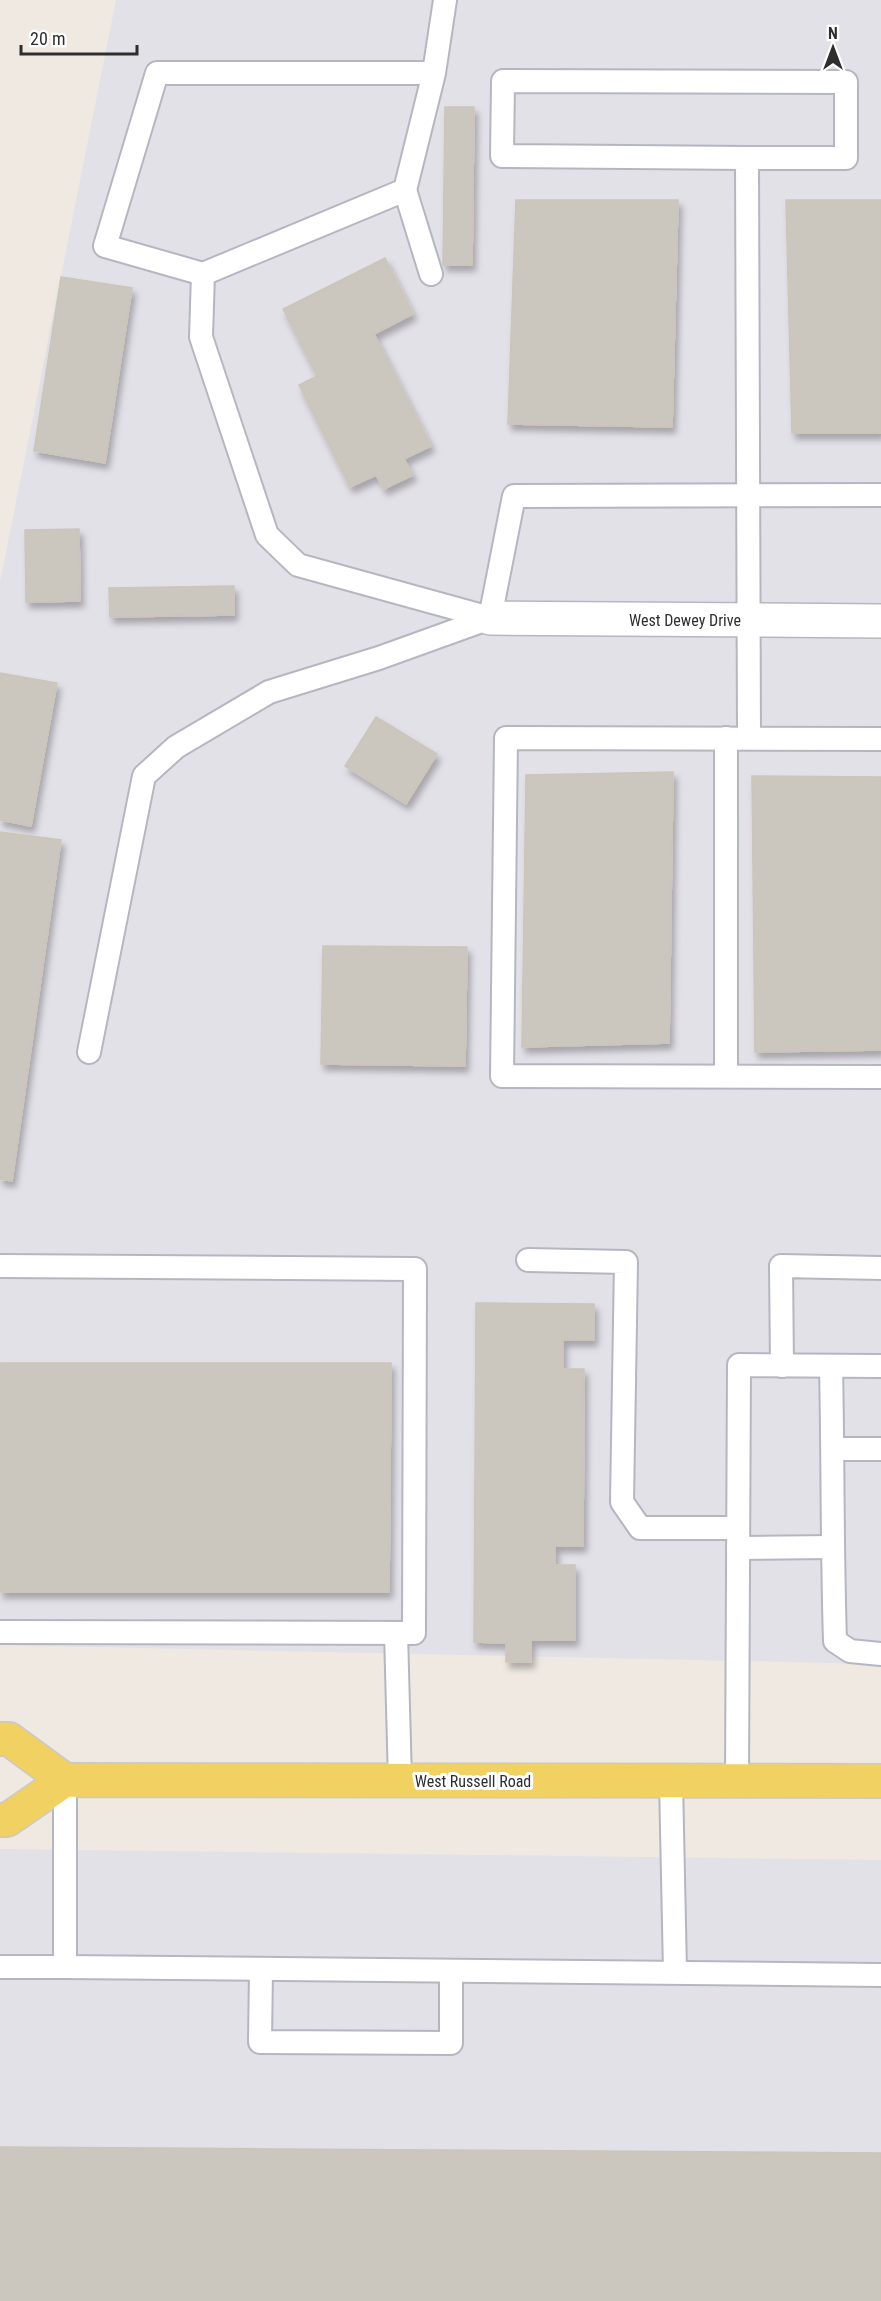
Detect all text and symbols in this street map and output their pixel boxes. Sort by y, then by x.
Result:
scale bar [21,18,136,56]
north arrow [803,18,863,78]
text: N [828,24,838,43]
text: 20 m [30,28,65,49]
street label: West Dewey Drive [629,611,741,630]
street label: West Russell Road [415,1772,531,1791]

